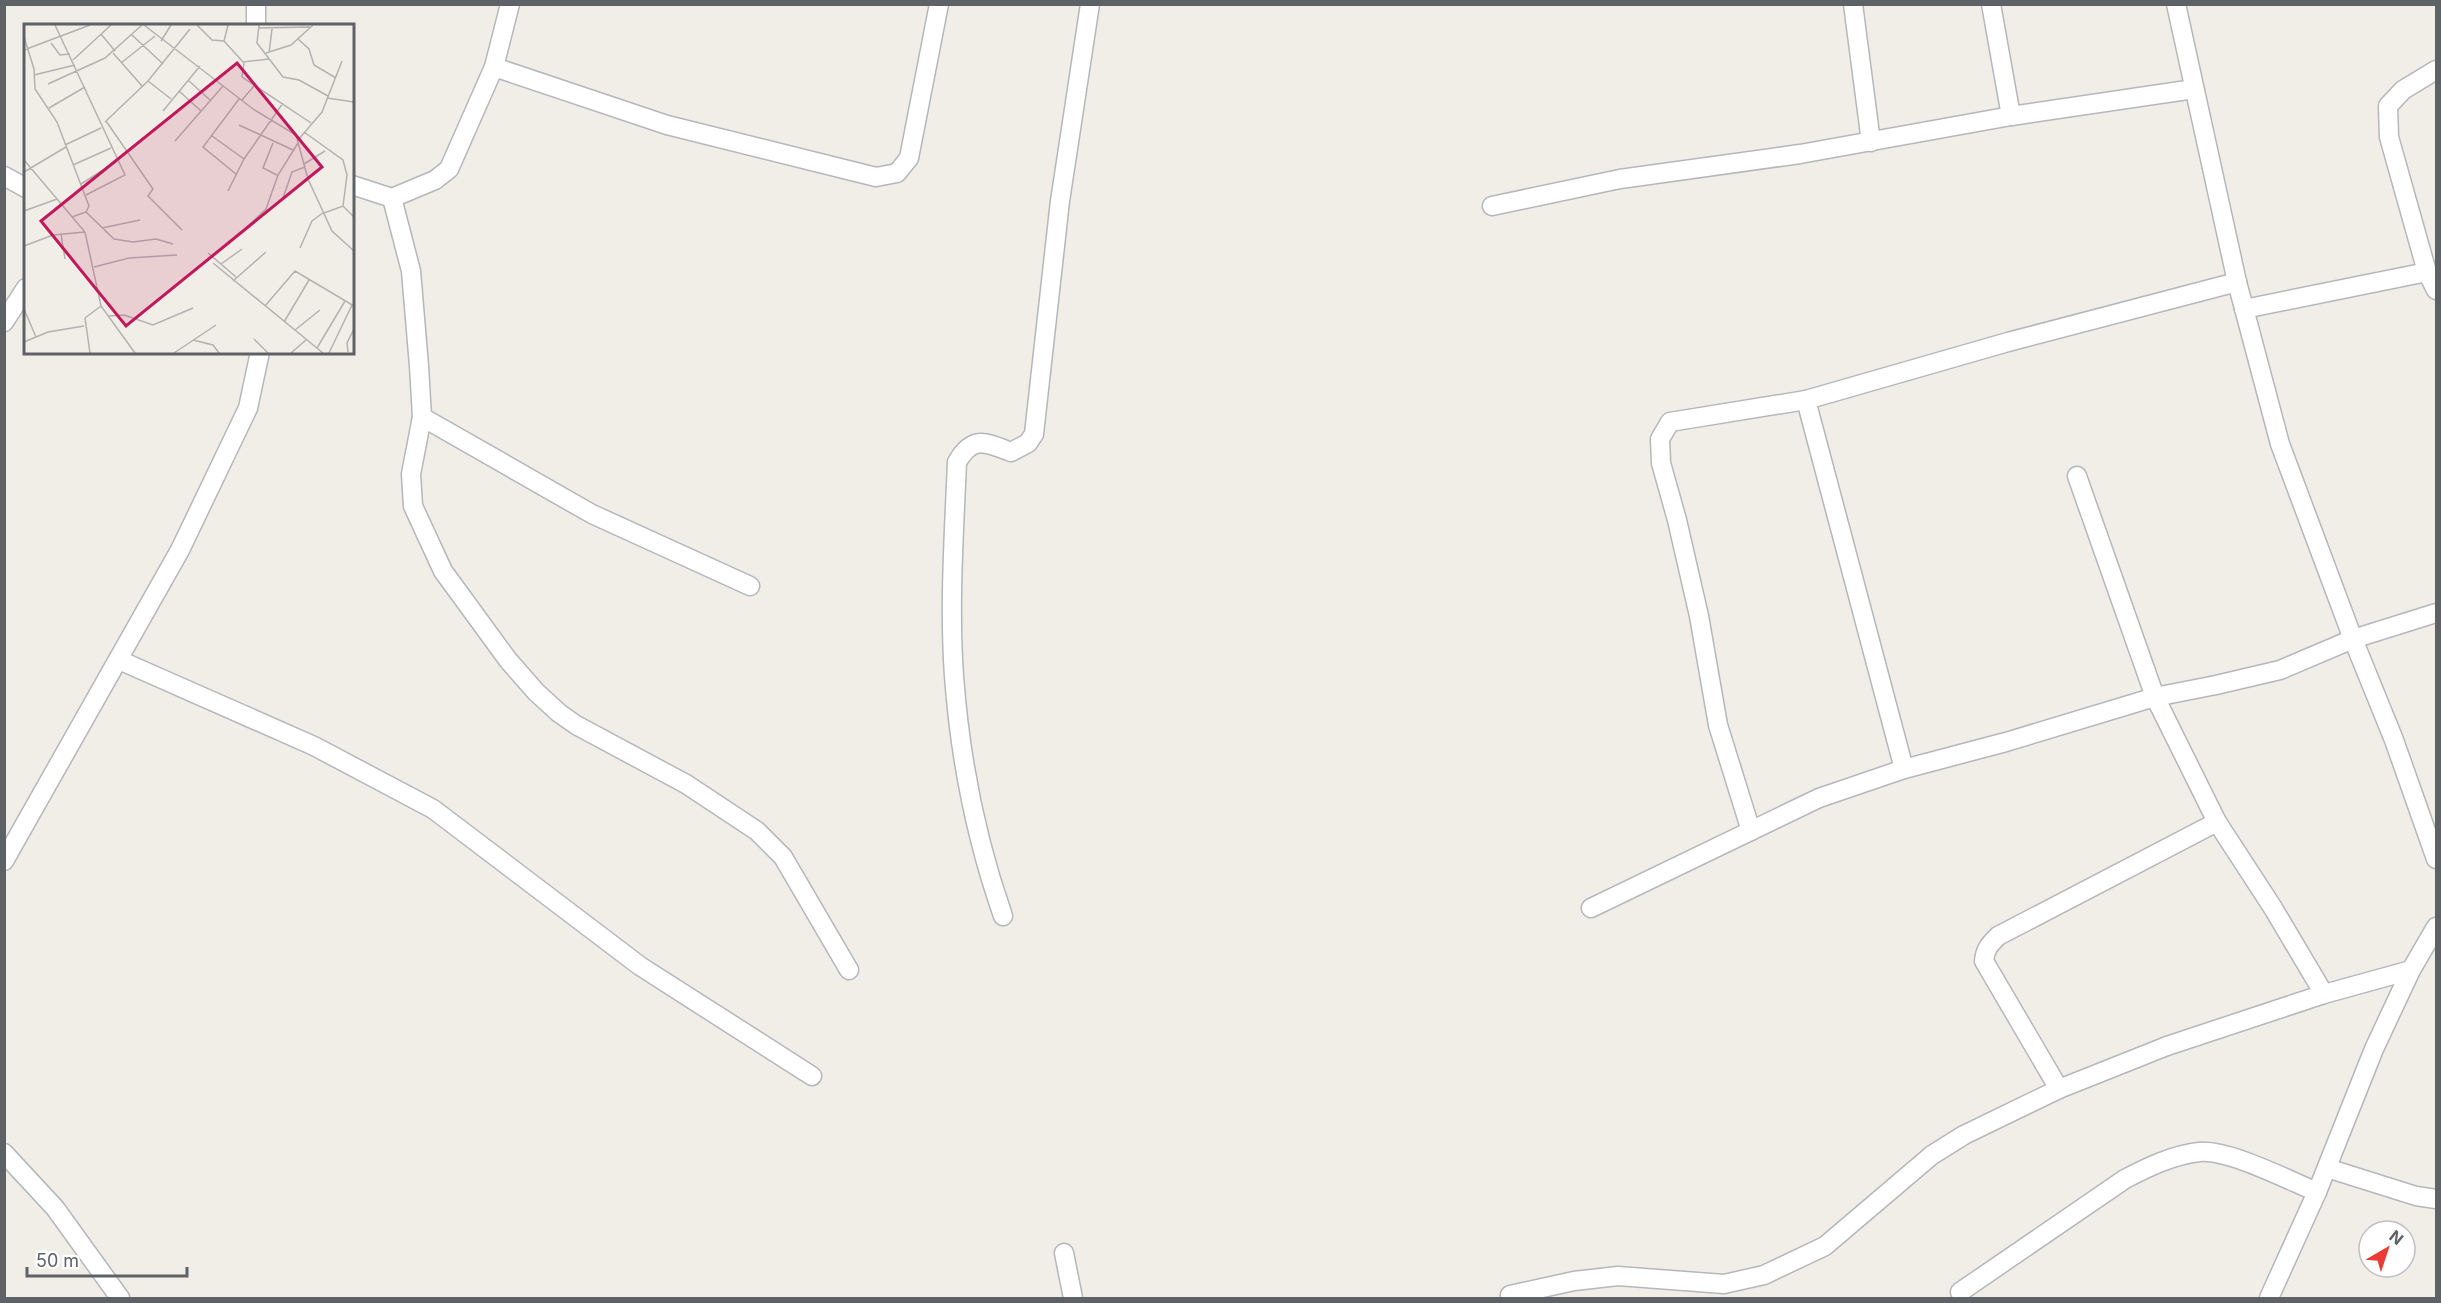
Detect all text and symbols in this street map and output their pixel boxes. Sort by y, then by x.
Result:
inset map [24,24,354,354]
north arrow [2357,1219,2417,1279]
text: N [2385,1226,2407,1249]
scale bar [27,1240,188,1278]
text: 50 m [36,1250,79,1271]

